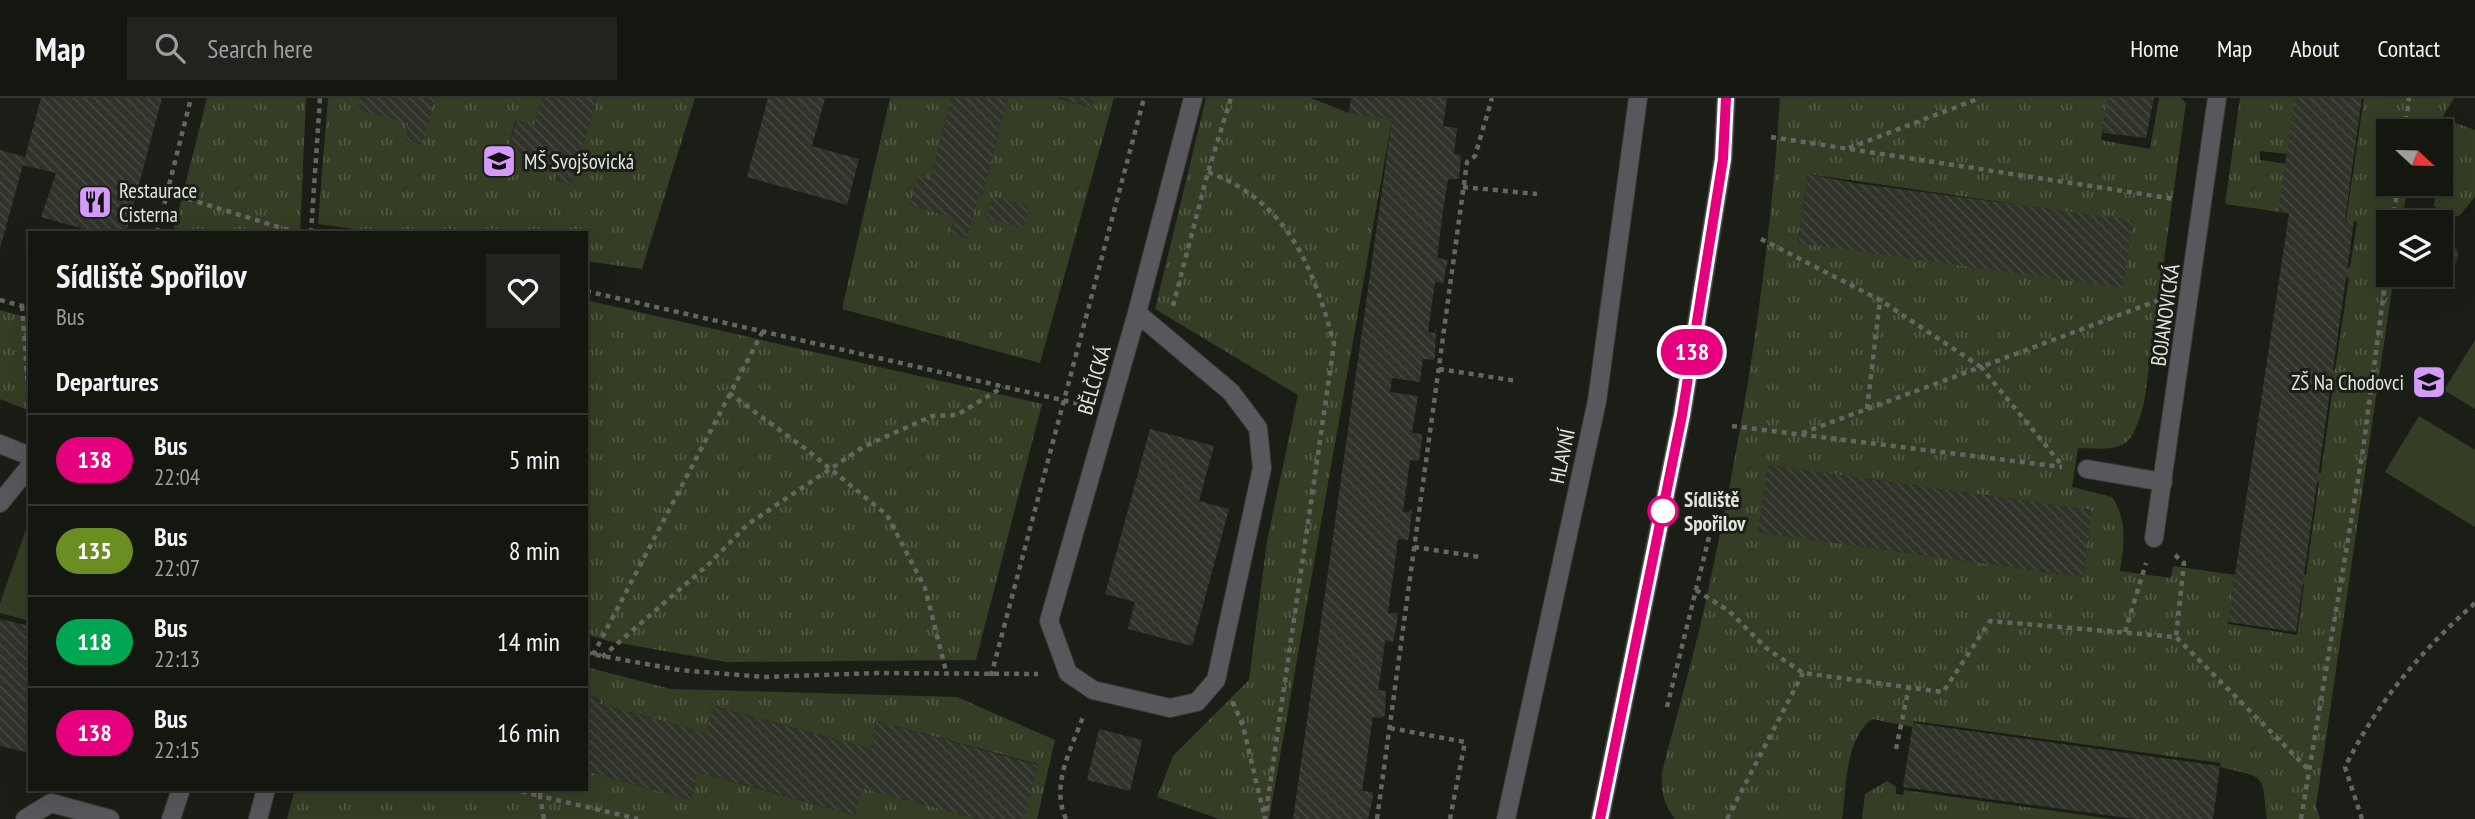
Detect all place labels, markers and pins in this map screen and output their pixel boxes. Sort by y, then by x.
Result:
school or university icon: MŠ Svojšovická [480,142,518,180]
place label: MŠ Svojšovická [524,148,634,175]
place label: Restaurace Cisterna [119,177,197,228]
restaurant icon: Restaurace Cisterna [76,183,114,221]
school or university icon: ZŠ Na Chodovci [2410,363,2448,401]
place label: ZŠ Na Chodovci [2291,369,2404,396]
place label: Sídliště Spořilov [1684,486,1746,537]
marker: Sídliště Spořilov [1648,496,1678,526]

